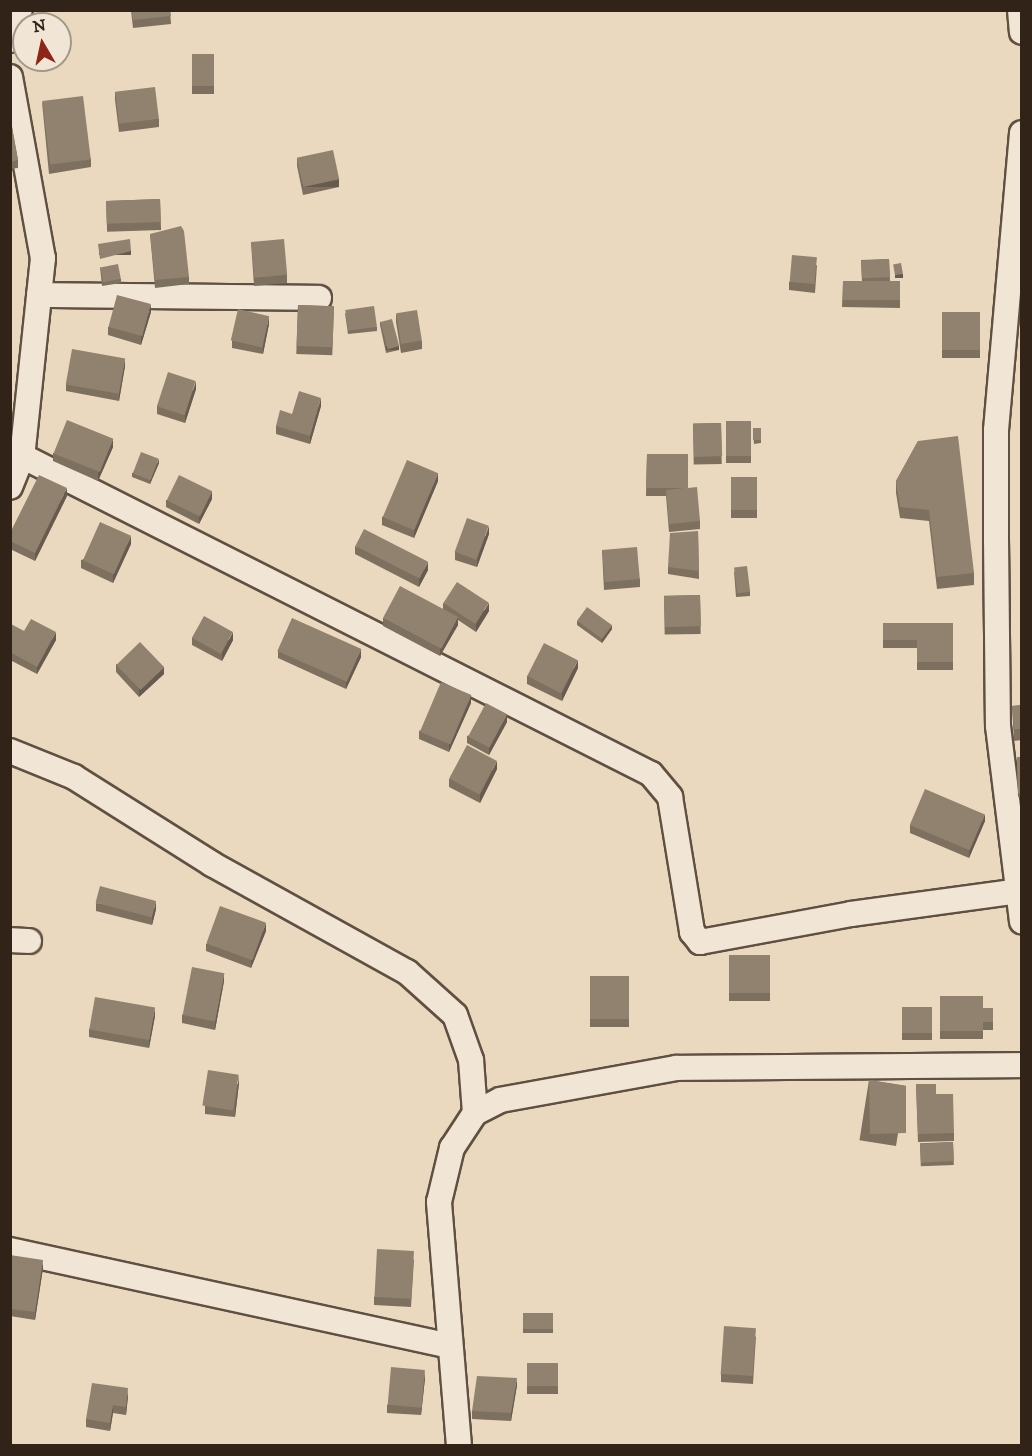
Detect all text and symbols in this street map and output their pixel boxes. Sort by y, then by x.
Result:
north arrow [12,12,72,72]
text: N [31,15,48,37]

